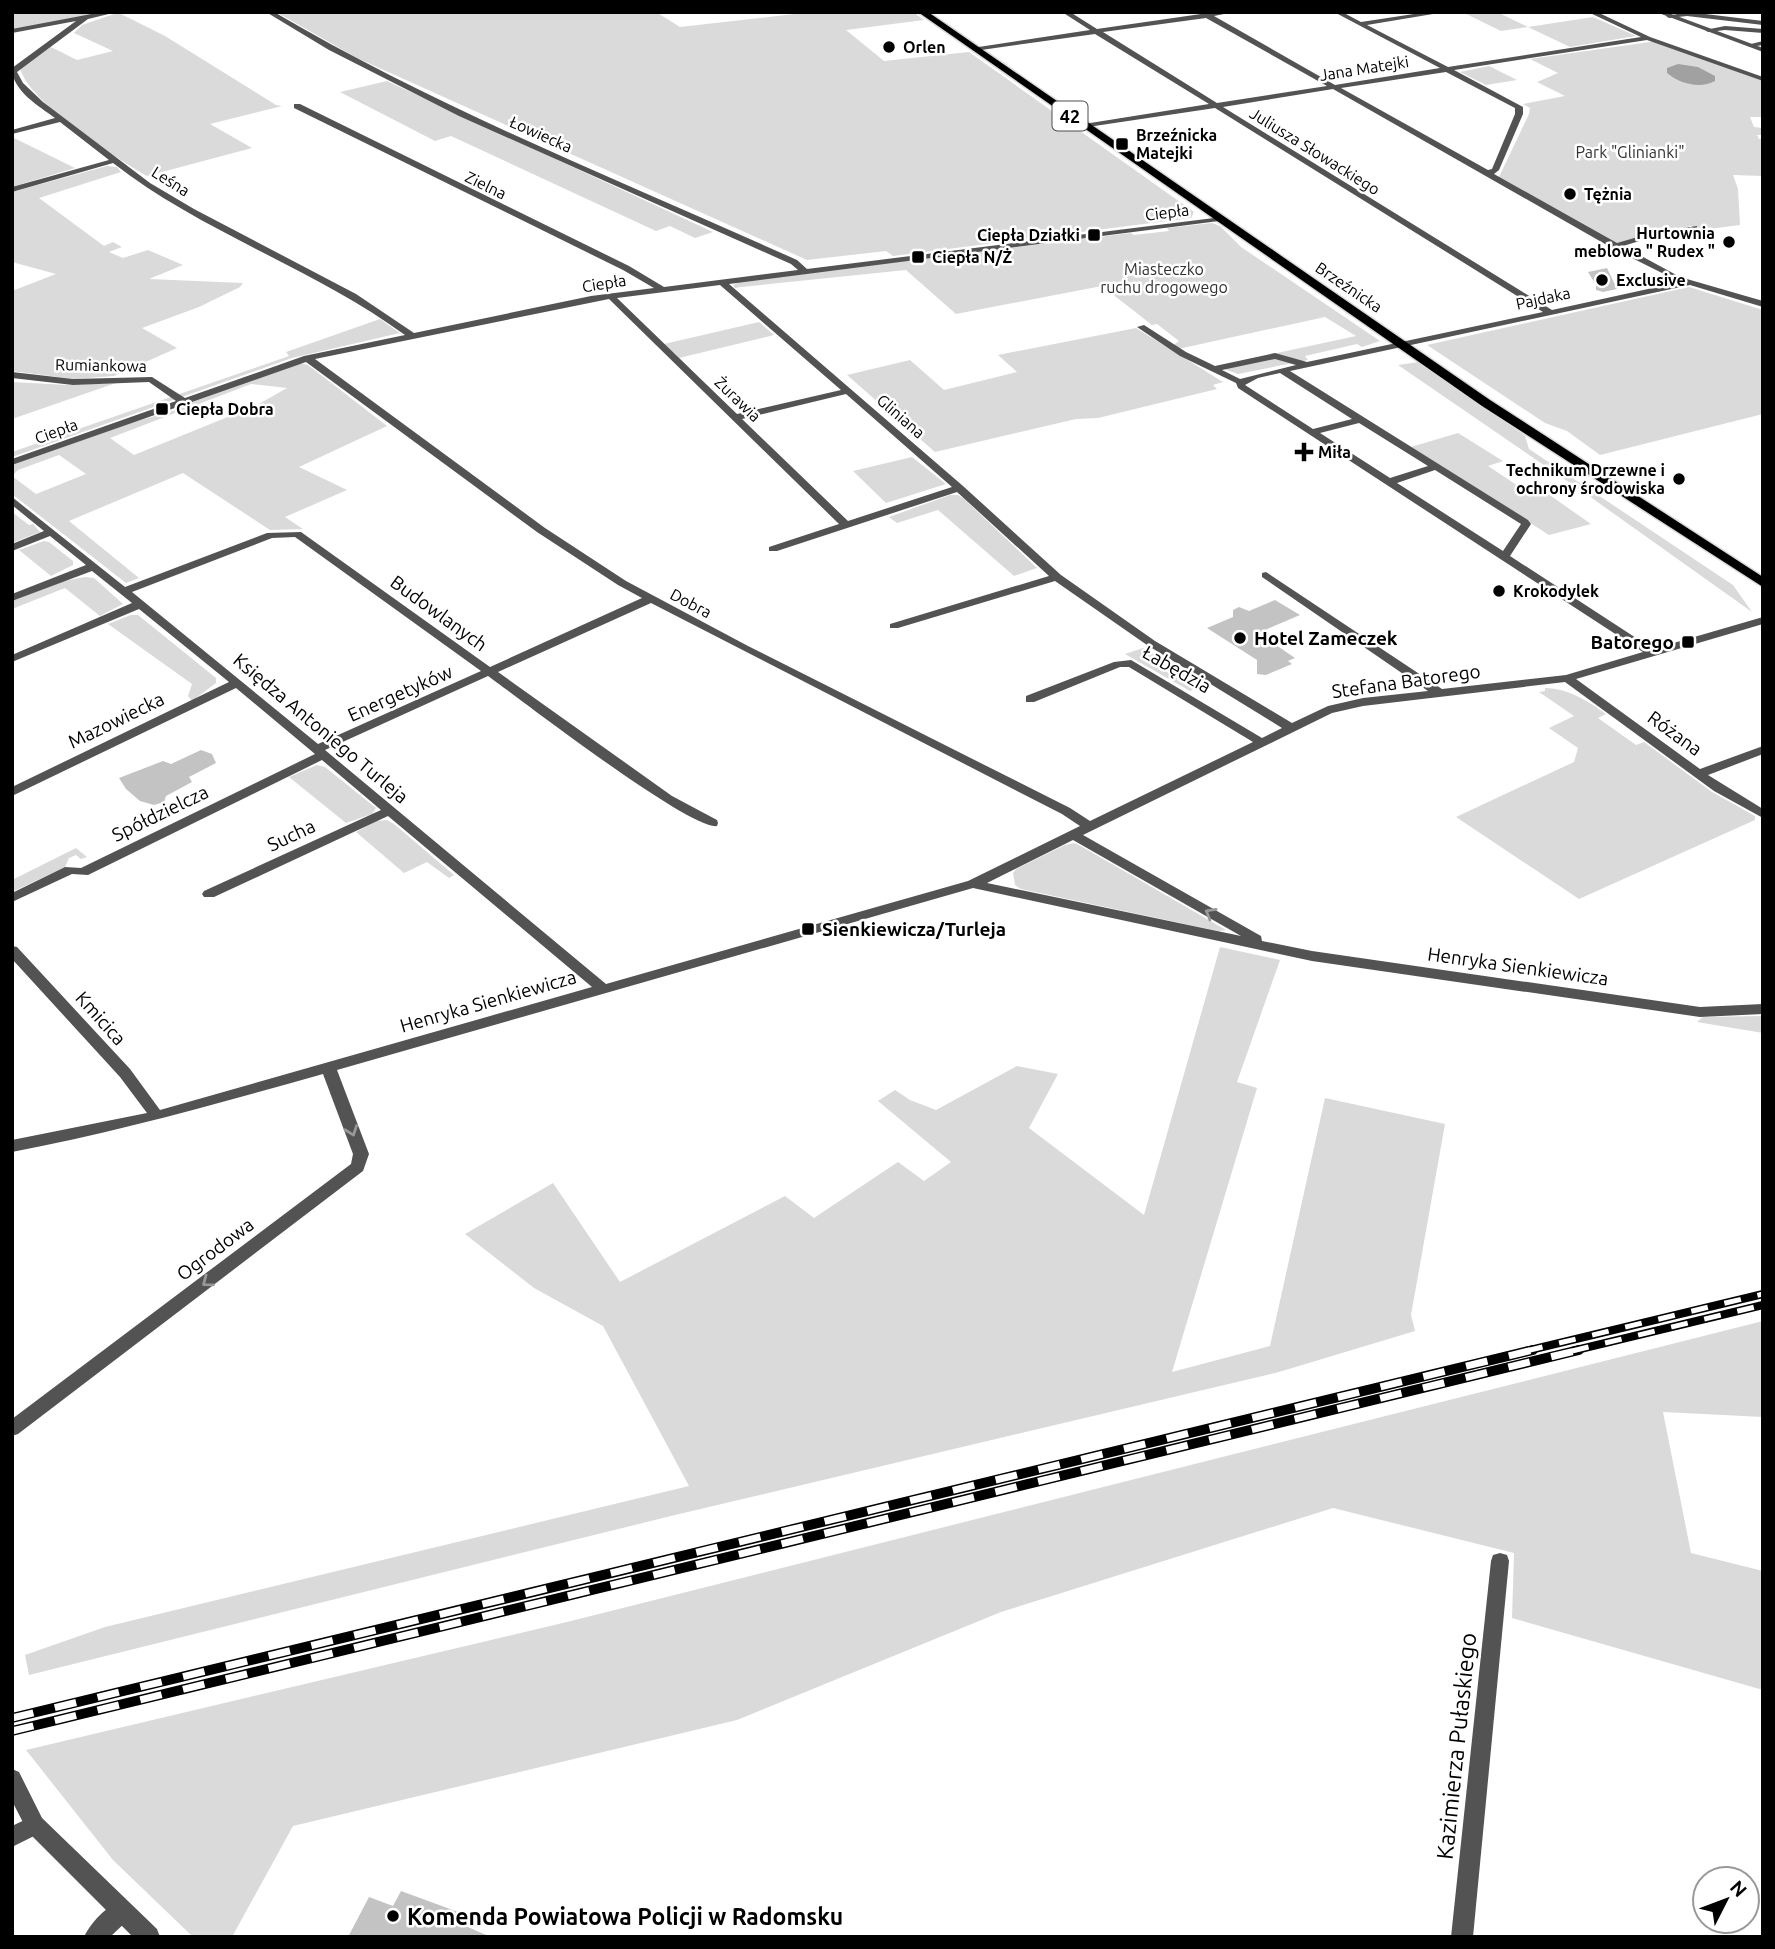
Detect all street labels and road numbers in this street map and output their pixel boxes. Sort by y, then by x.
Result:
street label: Jana Matejki [1318,52,1410,84]
road number: 42 [1052,102,1088,131]
street label: Juliusza Słowackiego [1247,104,1383,198]
street label: Łowiecka [507,112,575,156]
street label: Leśna [149,162,193,200]
street label: Zielna [463,167,509,203]
street label: Ciepła [1144,200,1190,224]
street label: Brzeźnicka [1312,258,1386,316]
street label: Ciepła [581,271,627,295]
street label: Pajdaka [1514,283,1572,313]
street label: Rumiankowa [55,355,147,375]
street label: Żurawia [711,373,765,425]
street label: Gliniana [873,390,929,442]
street label: Ciepła [32,415,80,447]
street label: Budowlanych [386,571,492,655]
street label: Dobra [667,585,715,621]
street label: Łabędzia [1139,641,1215,697]
street label: Księdza Antoniego Turleja [229,648,413,808]
street label: Energetyków [344,660,456,726]
street label: Stefana Batorego [1330,660,1482,702]
street label: Mazowiecka [64,687,168,753]
street label: Różana [1644,706,1706,760]
street label: Spółdzielcza [108,780,212,846]
street label: Sucha [264,814,318,856]
street label: Henryka Sienkiewicza [1426,942,1610,990]
street label: Henryka Sienkiewicza [397,965,579,1037]
street label: Kmicica [71,987,131,1049]
street label: Ogrodowa [172,1213,258,1285]
street label: Kazimierza Pułaskiego [1432,1631,1480,1861]

